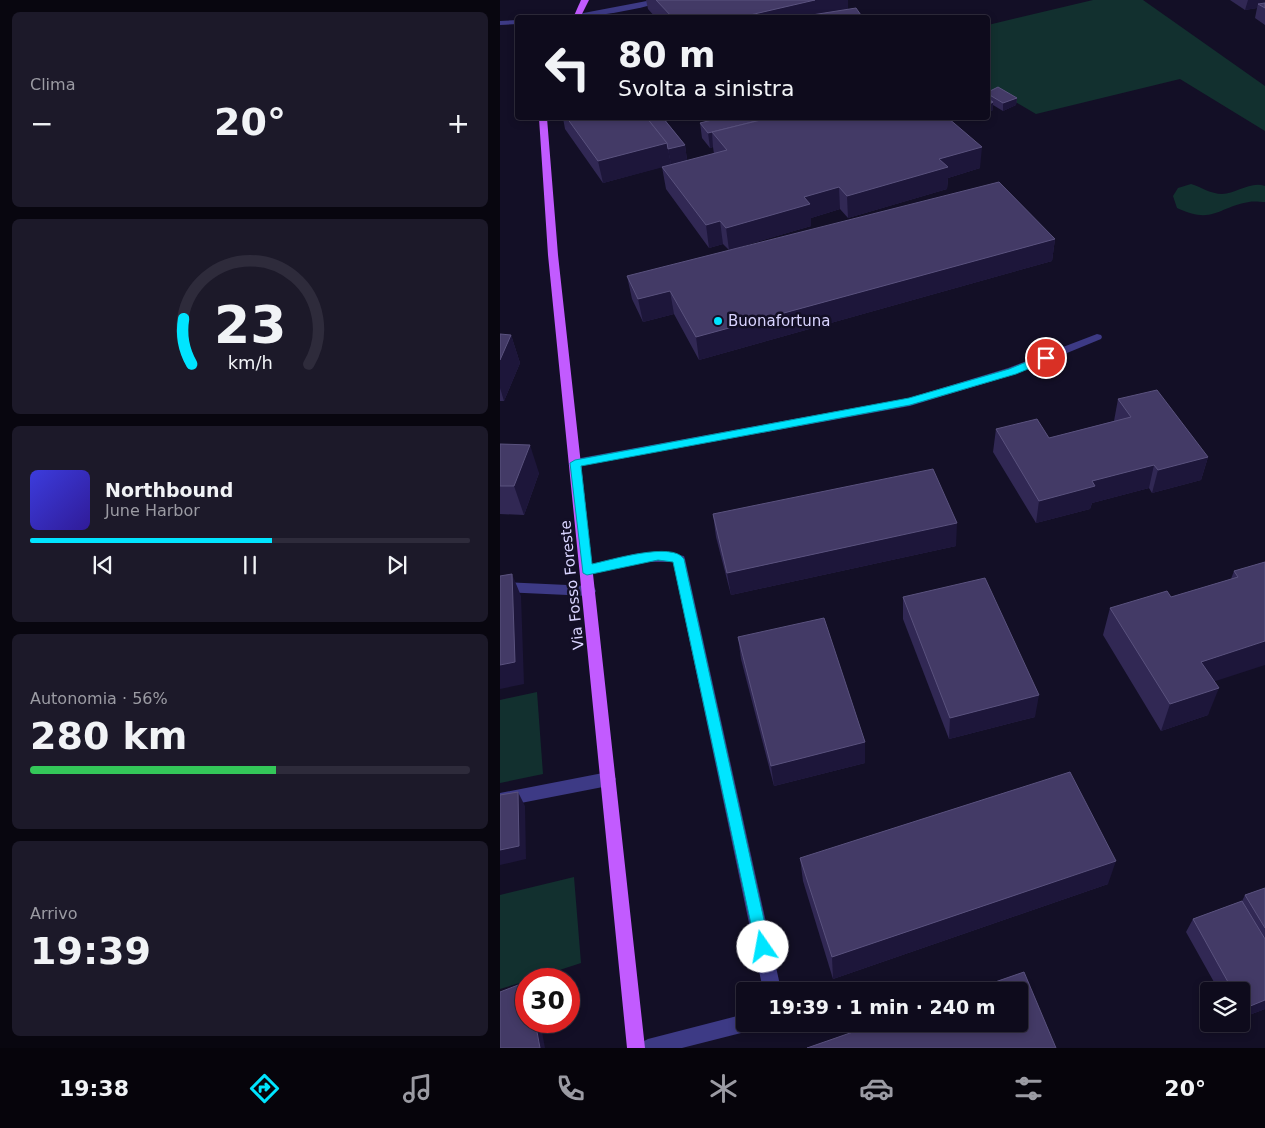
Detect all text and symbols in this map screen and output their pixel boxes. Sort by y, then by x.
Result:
icon: left [535,35,600,100]
text: 80 m [618,35,715,75]
text: Clima [30,75,75,94]
text: Svolta a sinistra [618,76,794,101]
text: 20° [214,100,286,144]
text: − [30,107,53,140]
text: + [447,107,470,140]
text: 23 [214,295,286,355]
place label: Buonafortuna [728,312,830,330]
marker: Buonafortuna [712,315,724,327]
pin [1025,337,1067,379]
icon: arrive [1032,344,1060,372]
text: km/h [227,352,273,373]
text: Northbound [105,479,233,501]
text: June Harbor [105,501,200,520]
street label: Via Fosso Foreste [556,519,588,651]
icon: previous [89,551,117,579]
icon: pause [236,551,264,579]
icon: next [383,551,411,579]
text: Autonomia · 56% [30,689,168,708]
text: 280 km [30,714,187,758]
text: Arrivo [30,904,78,923]
position arrow [736,920,788,972]
text: 19:39 [30,929,151,973]
speed limit sign: 30 [515,968,580,1033]
map controls [1200,982,1250,1032]
button: layers [1200,982,1250,1032]
text: 19:39 · 1 min · 240 m [768,996,996,1018]
icon: directions [247,1071,282,1106]
icon: music [400,1071,435,1106]
icon: phone [553,1071,588,1106]
icon: climate [706,1071,741,1106]
icon: car [859,1071,894,1106]
icon: filters [1011,1071,1046,1106]
text: 19:38 [59,1076,129,1101]
text: 20° [1164,1076,1206,1101]

